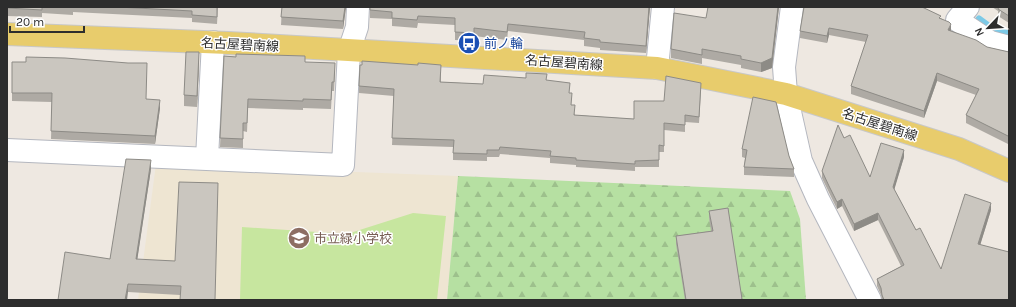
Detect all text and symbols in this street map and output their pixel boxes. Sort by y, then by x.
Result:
scale bar [10,8,84,34]
north arrow [968,8,1008,48]
text: 20 m [16,15,44,29]
text: N [972,26,987,38]
bus stop icon: 前ノ輪 [456,30,482,56]
street label: 名古屋碧南線 [201,35,279,54]
place label: 前ノ輪 [484,36,523,51]
street label: 名古屋碧南線 [525,52,603,73]
street label: 名古屋碧南線 [840,105,919,144]
school or university icon: 市立緑小学校 [286,225,312,251]
place label: 市立緑小学校 [314,231,392,246]

